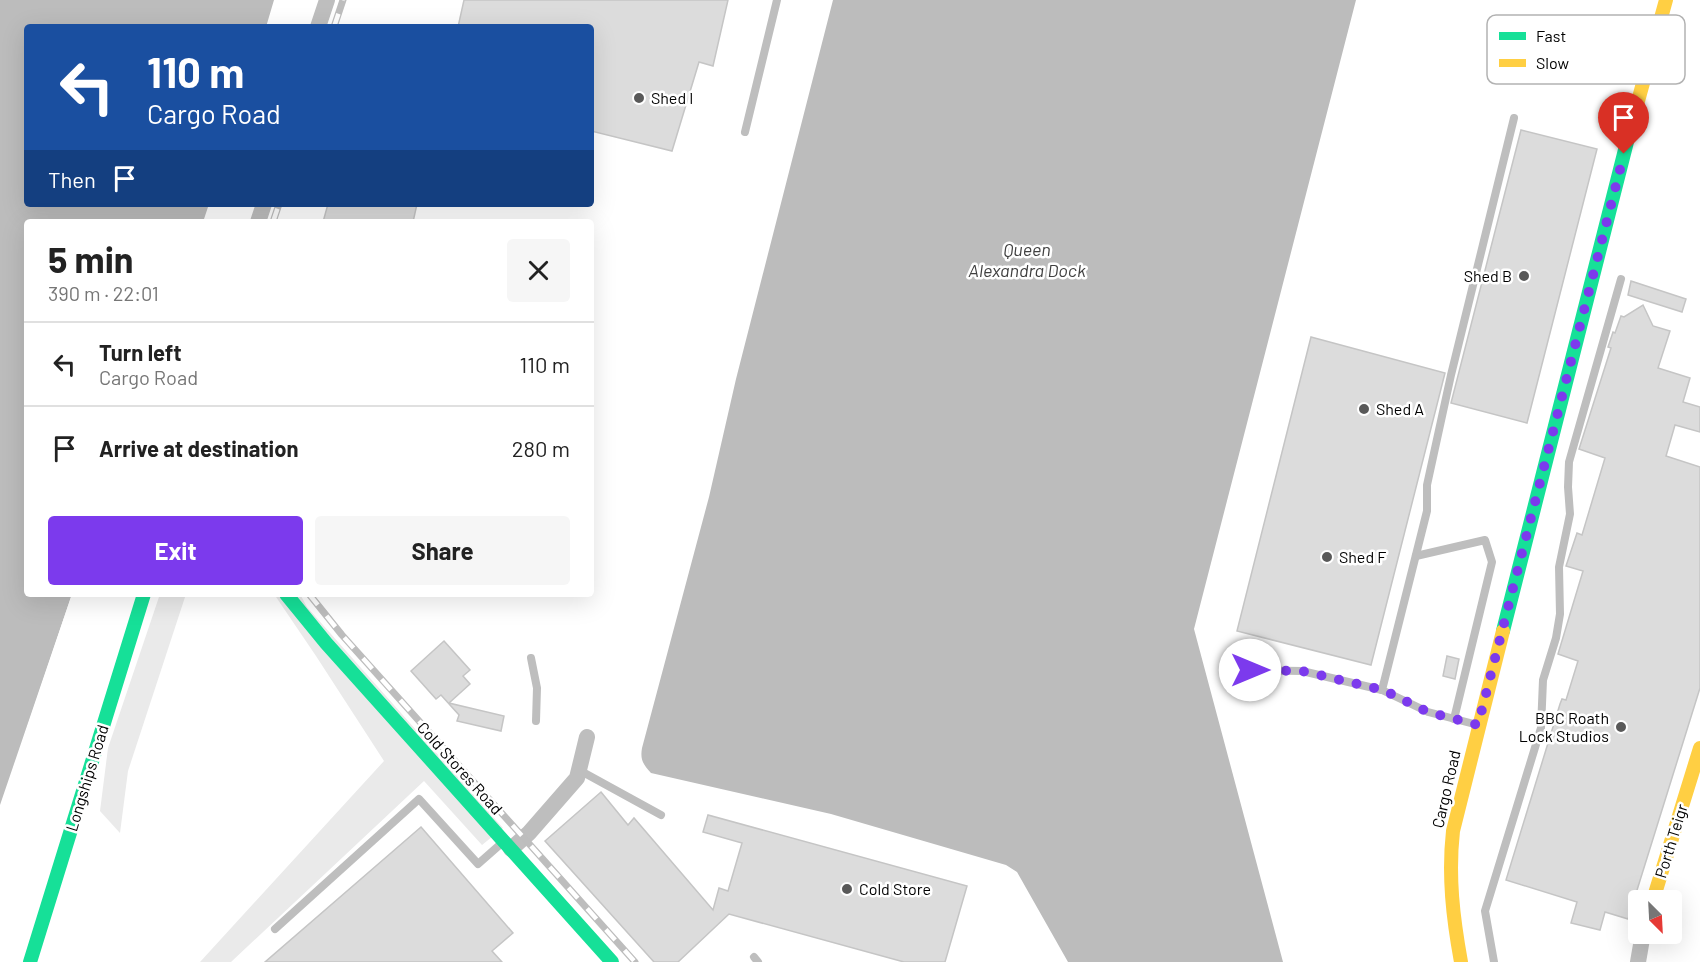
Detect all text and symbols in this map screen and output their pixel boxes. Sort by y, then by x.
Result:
legend [1487,15,1685,84]
text: Fast [1536,26,1566,45]
text: 110 m [147,46,244,96]
icon: left [48,48,126,126]
text: Slow [1536,53,1569,72]
place label: Shed I [651,88,693,107]
marker: Shed I [632,91,646,105]
pin [1598,92,1649,154]
text: Cargo Road [147,97,281,129]
icon: arrive [1607,101,1640,134]
icon: arrive [108,162,141,195]
text: Then [48,166,96,192]
text: 5 min [48,237,134,280]
water label: Queen Alexandra Dock [968,238,1086,281]
button: close [507,239,570,302]
place label: Shed B [1464,266,1512,285]
marker: Shed B [1517,269,1531,283]
text: 390 m · 22:01 [48,281,159,305]
text: Turn left [99,339,182,365]
icon: left [48,348,81,381]
text: 110 m [520,351,570,377]
text: Cargo Road [99,365,198,389]
place label: Shed A [1376,399,1424,418]
marker: Shed A [1357,402,1371,416]
icon: arrive [48,432,81,465]
text: Arrive at destination [99,435,298,461]
text: 280 m [512,435,570,461]
button: Exit [48,516,303,585]
button: Share [315,516,570,585]
place label: Shed F [1339,547,1386,566]
marker: Shed F [1320,550,1334,564]
position arrow [1218,638,1282,702]
place label: BBC Roath Lock Studios [1519,708,1609,745]
street label: Cold Stores Road [414,717,507,818]
marker: BBC Roath Lock Studios [1614,720,1628,734]
street label: Longships Road [61,722,112,833]
street label: Cargo Road [1427,748,1464,830]
street label: Porth Teigr [1650,801,1691,880]
place label: Cold Store [859,879,931,898]
marker: Cold Store [840,882,854,896]
north arrow [1628,890,1682,944]
map controls [1628,890,1682,944]

